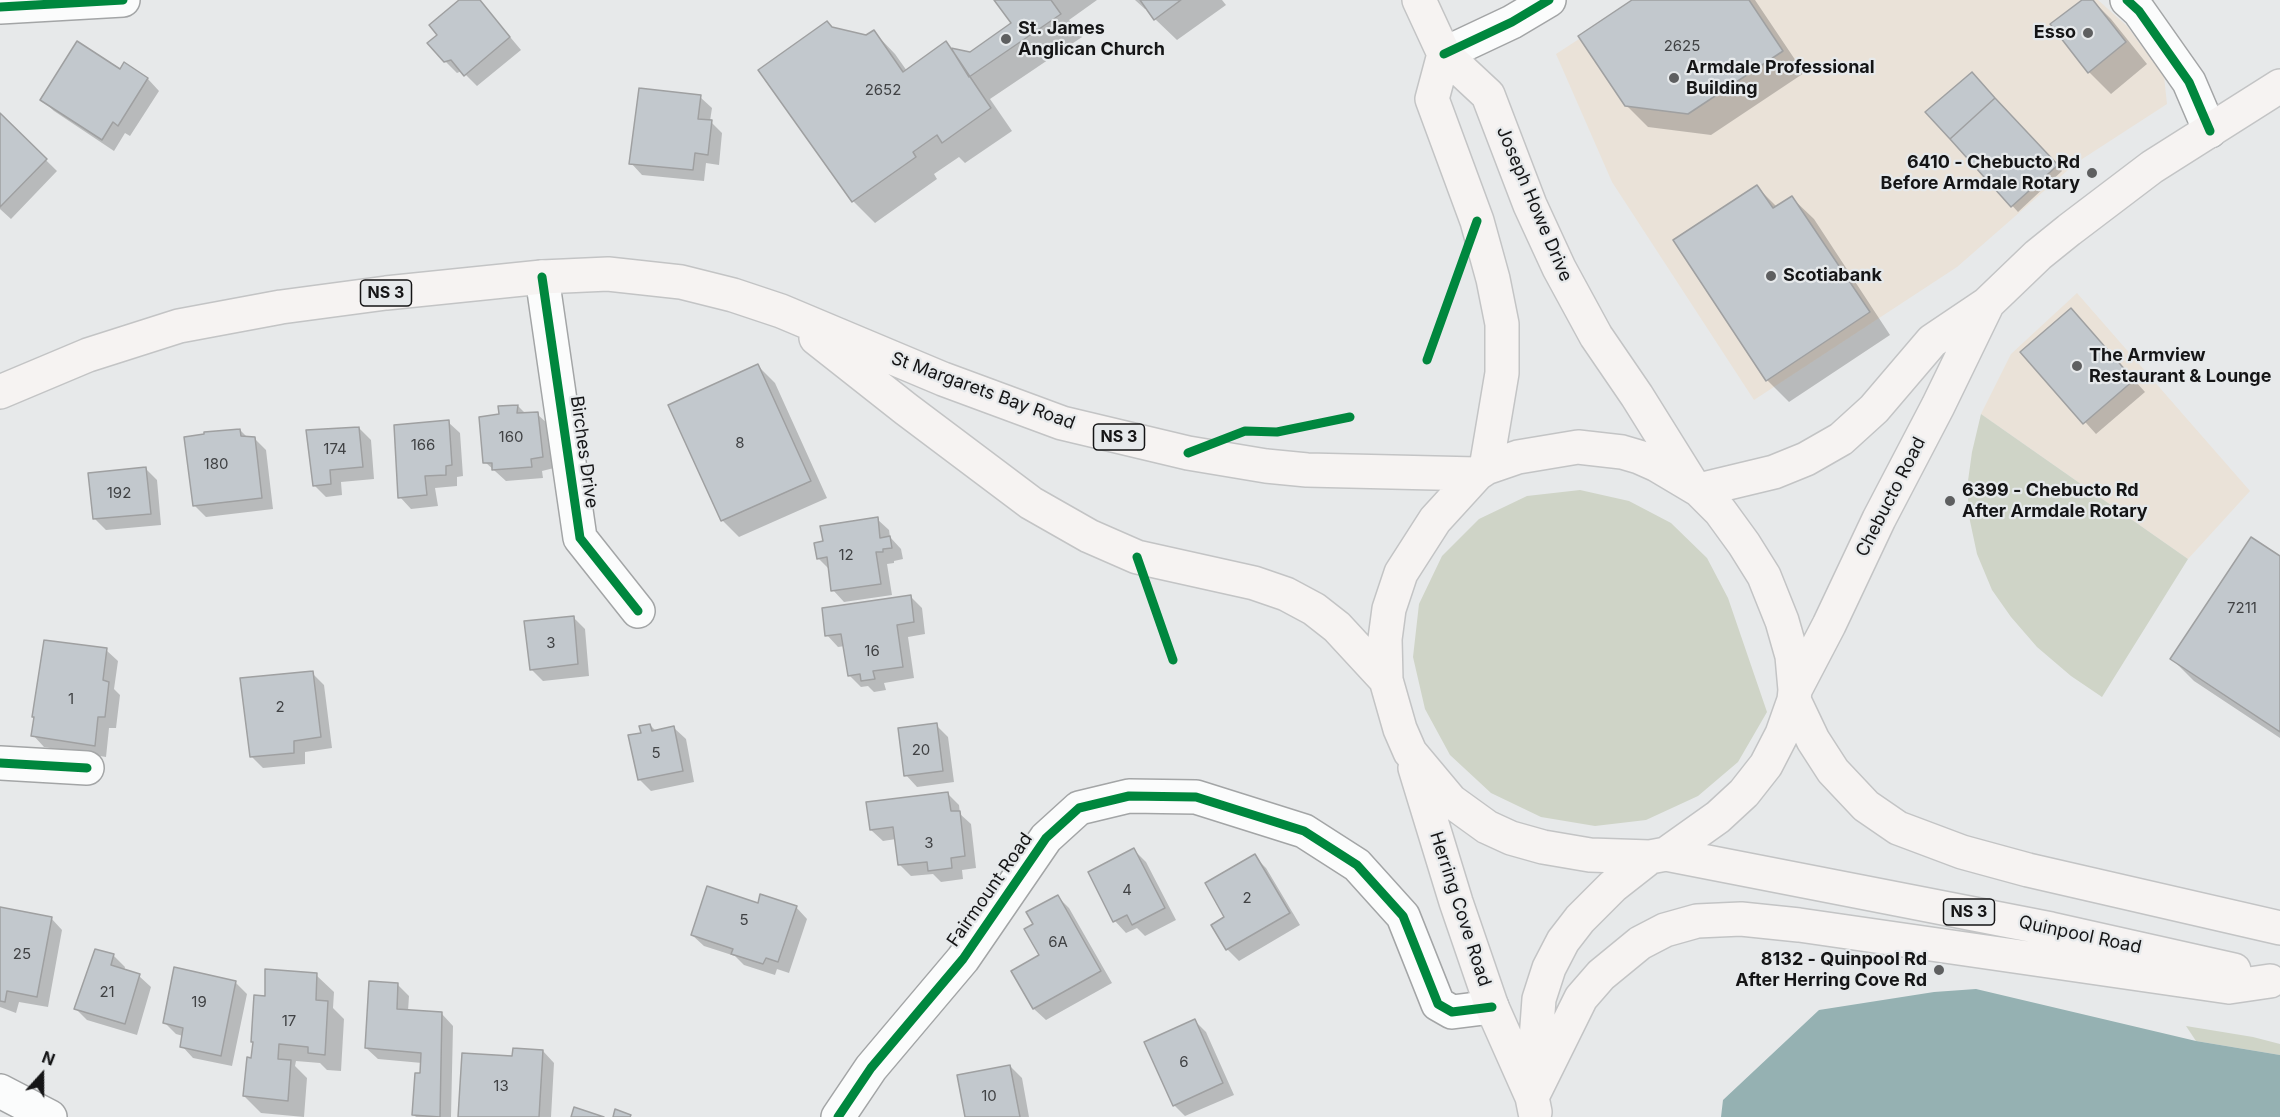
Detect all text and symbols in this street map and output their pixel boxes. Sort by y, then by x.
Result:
place label: St. James Anglican Church [1018,18,1165,60]
place label: Esso [2034,22,2076,44]
marker: Esso [2081,26,2095,40]
marker: St. James Anglican Church [999,32,1013,46]
house number: 2625 [1664,37,1700,55]
place label: Armdale Professional Building [1686,57,1875,100]
marker: Armdale Professional Building [1667,71,1681,85]
house number: 2652 [865,81,901,99]
street label: Joseph Howe Drive [1492,123,1576,285]
place label: 6410 - Chebucto Rd Before Armdale Rotary [1880,152,2080,195]
marker: 6410 - Chebucto Rd Before Armdale Rotary [2085,166,2099,180]
place label: Scotiabank [1783,265,1882,287]
marker: Scotiabank [1764,269,1778,283]
road number: NS 3 [360,280,412,306]
place label: The Armview Restaurant & Lounge [2089,345,2271,388]
street label: St Margarets Bay Road [888,348,1078,434]
marker: The Armview Restaurant & Lounge [2070,359,2084,373]
street label: Birches Drive [565,394,603,510]
road number: NS 3 [1094,424,1144,450]
house number: 160 [499,428,523,446]
house number: 8 [735,434,745,452]
street label: Chebucto Road [1852,434,1930,560]
house number: 166 [411,436,435,454]
house number: 174 [323,440,347,458]
house number: 180 [204,455,228,473]
place label: 6399 - Chebucto Rd After Armdale Rotary [1962,480,2148,522]
house number: 192 [107,484,131,502]
marker: 6399 - Chebucto Rd After Armdale Rotary [1943,494,1957,508]
house number: 12 [838,546,854,564]
house number: 7211 [2227,599,2257,617]
house number: 3 [546,634,556,652]
house number: 16 [864,642,880,660]
house number: 1 [68,690,74,708]
house number: 2 [275,698,285,716]
house number: 20 [912,741,930,759]
house number: 5 [651,744,661,762]
street label: Fairmount Road [943,829,1037,951]
street label: Herring Cove Road [1425,829,1495,989]
house number: 3 [924,834,934,852]
house number: 4 [1122,881,1132,899]
house number: 2 [1242,889,1252,907]
road number: NS 3 [1944,899,1994,925]
house number: 5 [739,911,749,929]
street label: Quinpool Road [2017,911,2143,959]
house number: 6A [1048,933,1068,951]
house number: 25 [13,945,31,963]
place label: 8132 - Quinpool Rd After Herring Cove Rd [1735,949,1927,992]
marker: 8132 - Quinpool Rd After Herring Cove Rd [1932,963,1946,977]
house number: 21 [99,983,115,1001]
house number: 19 [191,993,207,1011]
house number: 17 [282,1012,296,1030]
north arrow [12,1045,72,1105]
text: N [39,1047,58,1070]
house number: 6 [1179,1053,1189,1071]
house number: 13 [493,1077,509,1095]
house number: 10 [981,1087,997,1105]

